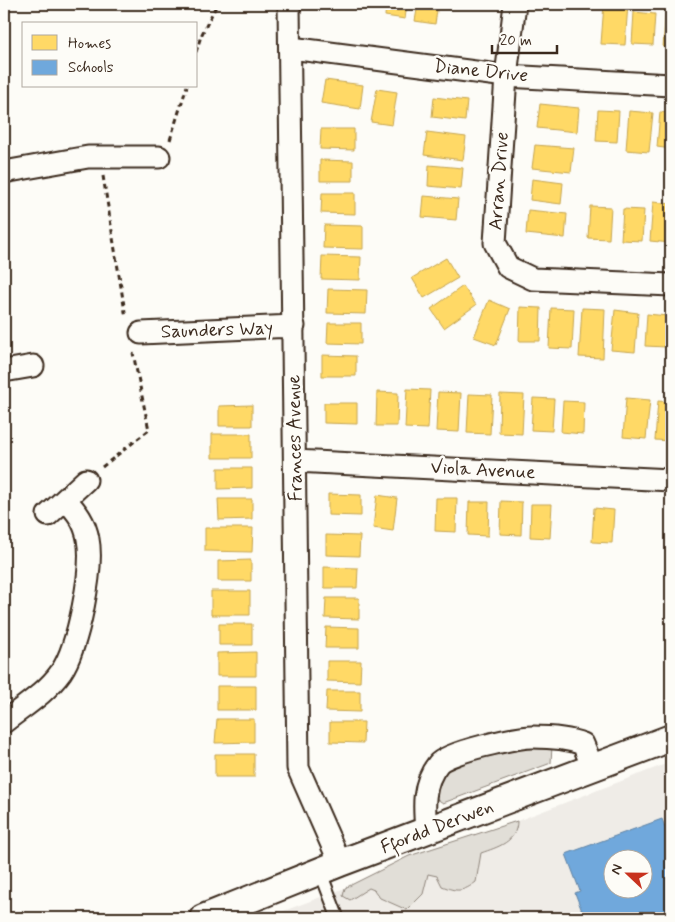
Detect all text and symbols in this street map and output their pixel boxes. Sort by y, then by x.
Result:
legend [22,22,198,88]
scale bar [492,22,558,54]
text: 20 m [500,31,532,51]
text: Homes [68,34,111,54]
street label: Diane Drive [433,54,529,88]
text: Schools [68,58,114,78]
street label: Arran Drive [483,131,515,231]
street label: Saunders Way [160,316,274,345]
street label: Frances Avenue [281,374,309,502]
street label: Viola Avenue [430,455,536,485]
street label: Ffordd Derwen [377,794,498,863]
north arrow [602,850,652,900]
text: N [607,862,627,877]

